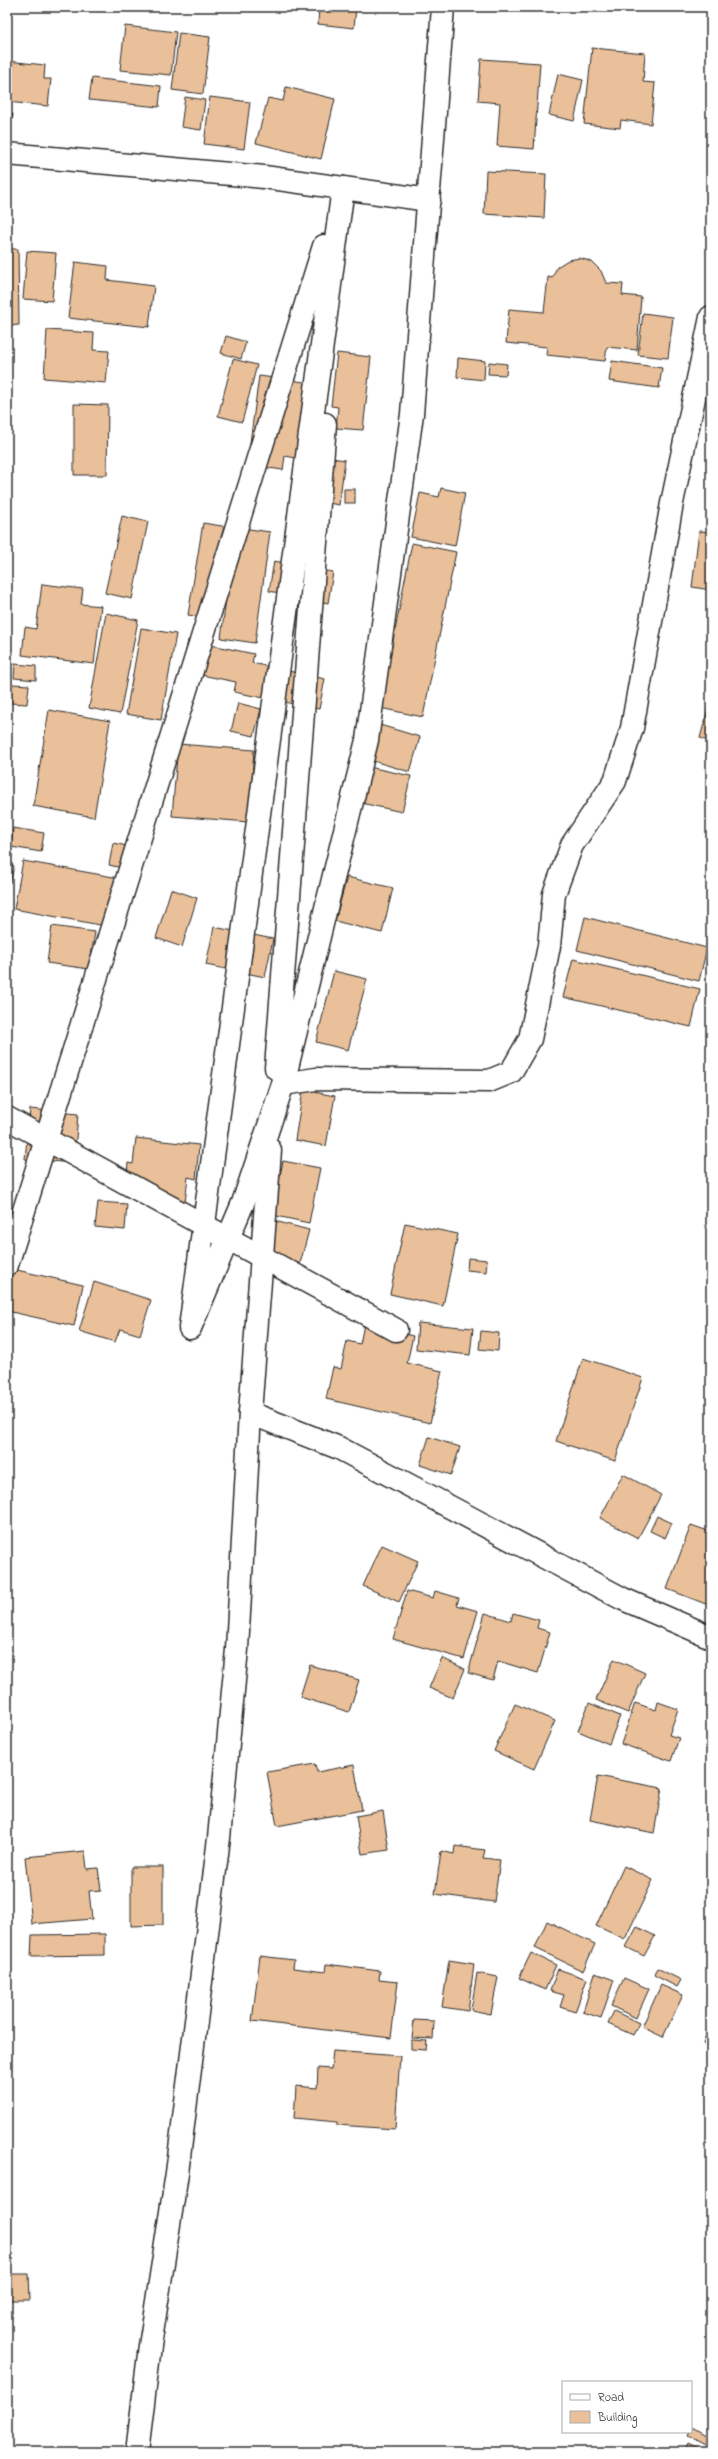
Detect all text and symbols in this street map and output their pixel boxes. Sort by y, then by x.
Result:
legend [562,2381,692,2433]
text: Road [598,2389,624,2407]
text: Building [597,2409,637,2428]

